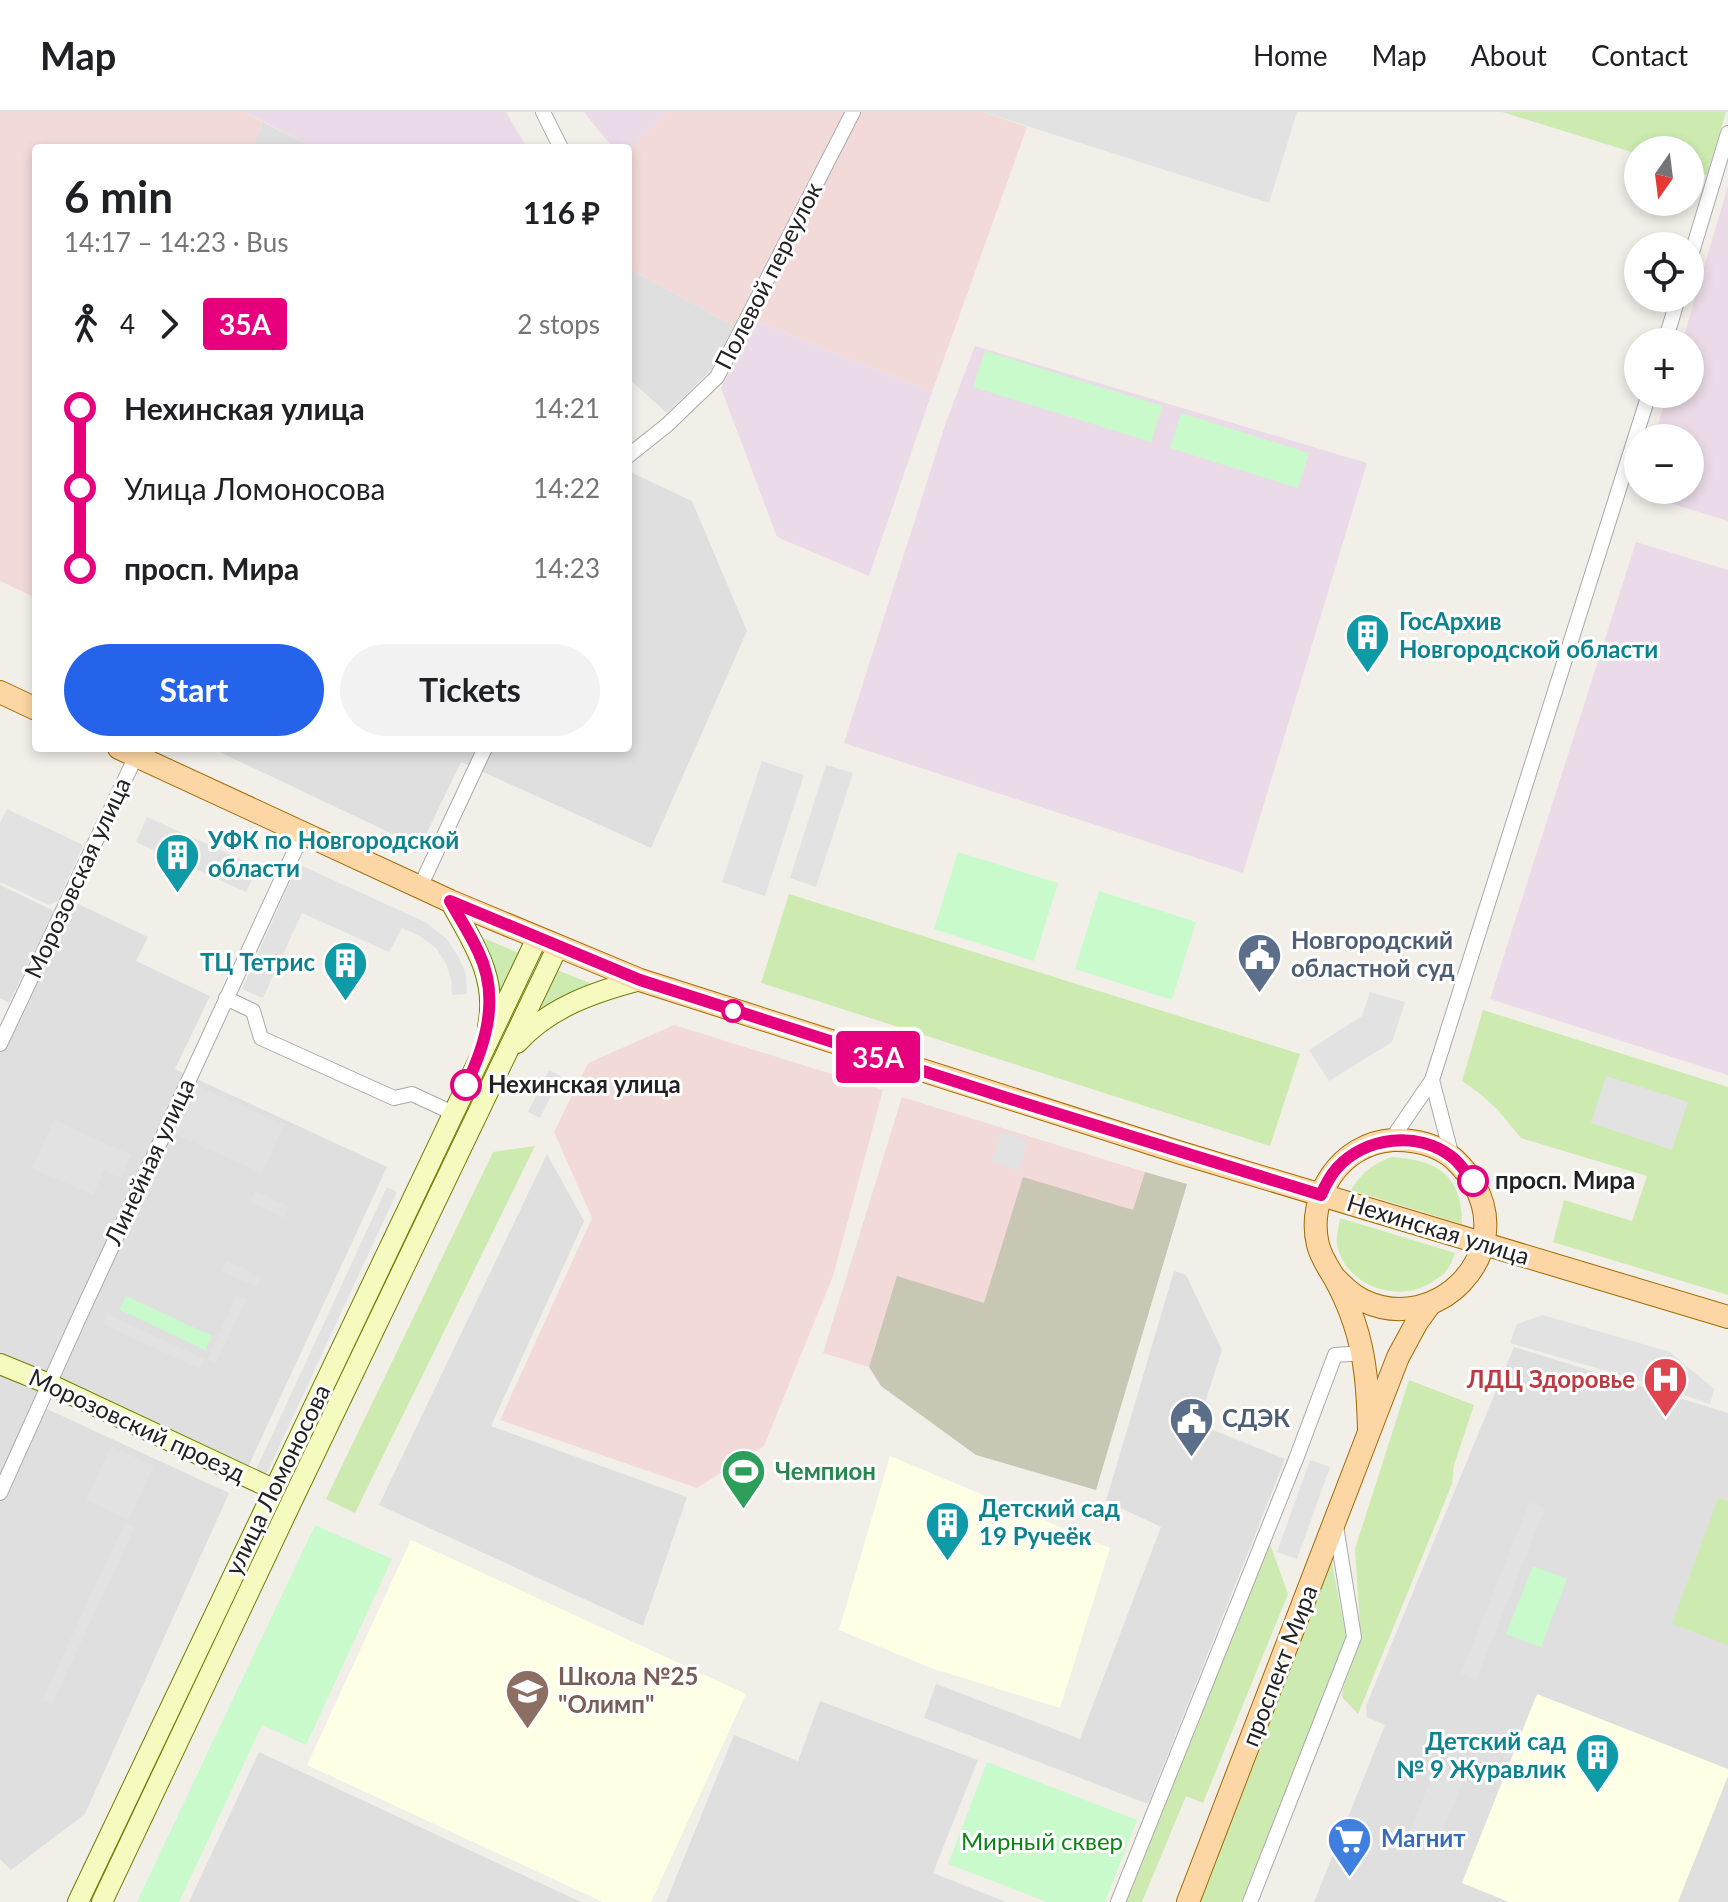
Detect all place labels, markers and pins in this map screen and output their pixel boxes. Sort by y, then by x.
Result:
place label: ГосАрхив Новгородской области [1399,606,1658,663]
building icon: ГосАрхив Новгородской области [1344,612,1392,675]
place label: УФК по Новгородской области [207,825,459,882]
building icon: УФК по Новгородской области [153,831,201,894]
place label: Новгородский областной суд [1291,925,1455,982]
public building icon: Новгородский областной суд [1236,931,1284,994]
building icon: ТЦ Тетрис [322,939,370,1002]
place label: ТЦ Тетрис [200,947,315,976]
unlabelled marker [722,1000,744,1022]
place label: Нехинская улица [488,1069,681,1098]
marker: Нехинская улица [451,1070,481,1100]
place label: просп. Мира [1495,1165,1635,1194]
marker: просп. Мира [1458,1166,1488,1196]
hospital icon: ЛДЦ Здоровье [1642,1356,1690,1419]
place label: ЛДЦ Здоровье [1466,1364,1635,1393]
public building icon: СДЭК [1167,1395,1215,1458]
place label: СДЭК [1222,1403,1290,1432]
sports icon: Чемпион [720,1448,768,1511]
place label: Чемпион [775,1456,876,1485]
place label: Детский сад 19 Ручеёк [979,1493,1120,1550]
building icon: Детский сад 19 Ручеёк [924,1499,972,1562]
place label: Школа №25 "Олимп" [558,1661,698,1718]
school or university icon: Школа №25 "Олимп" [503,1667,551,1730]
place label: Детский сад № 9 Журавлик [1396,1726,1566,1783]
building icon: Детский сад № 9 Журавлик [1573,1732,1621,1795]
supermarket icon: Магнит [1326,1815,1374,1878]
place label: Магнит [1381,1823,1466,1852]

